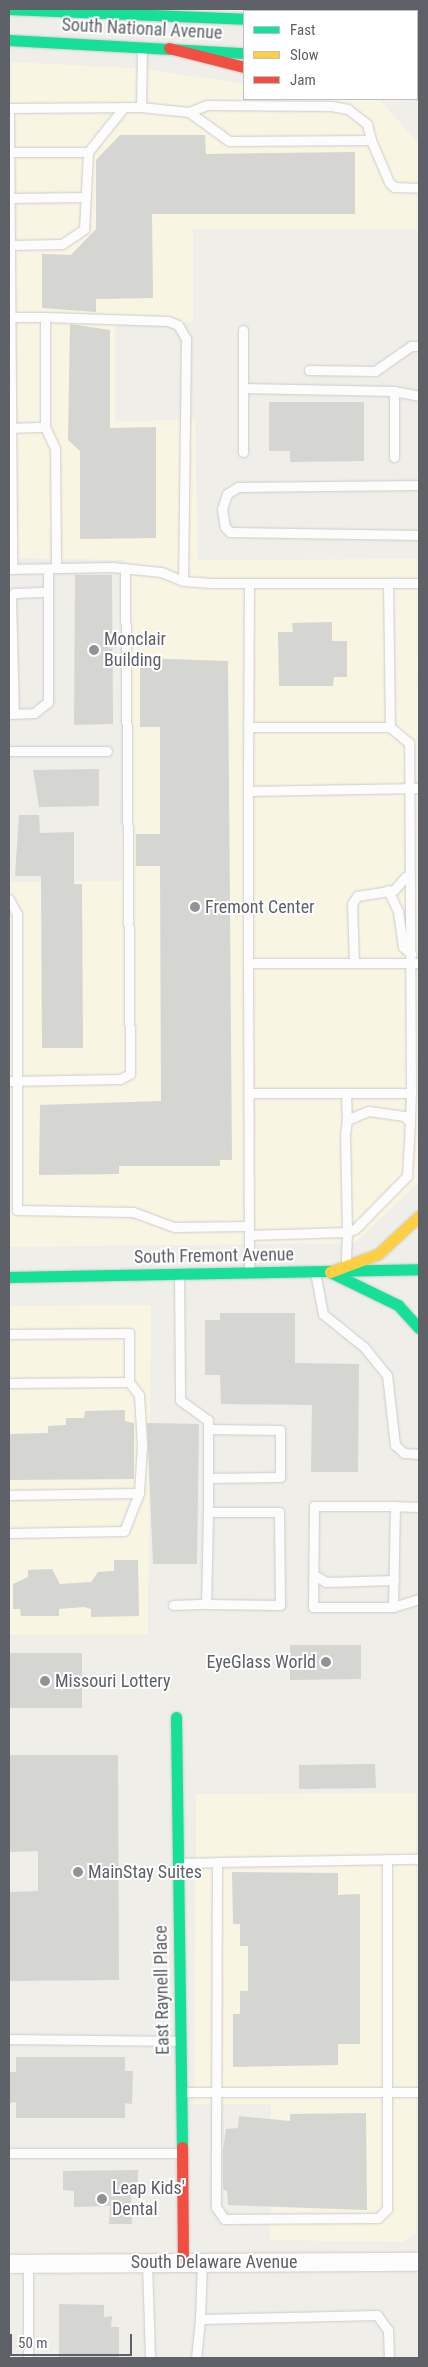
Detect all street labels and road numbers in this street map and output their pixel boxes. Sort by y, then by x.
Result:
street label: South National Avenue [61,14,223,44]
street label: South Fremont Avenue [134,1244,294,1268]
street label: East Raynell Place [150,1925,174,2055]
street label: South Delaware Avenue [131,2251,297,2273]

